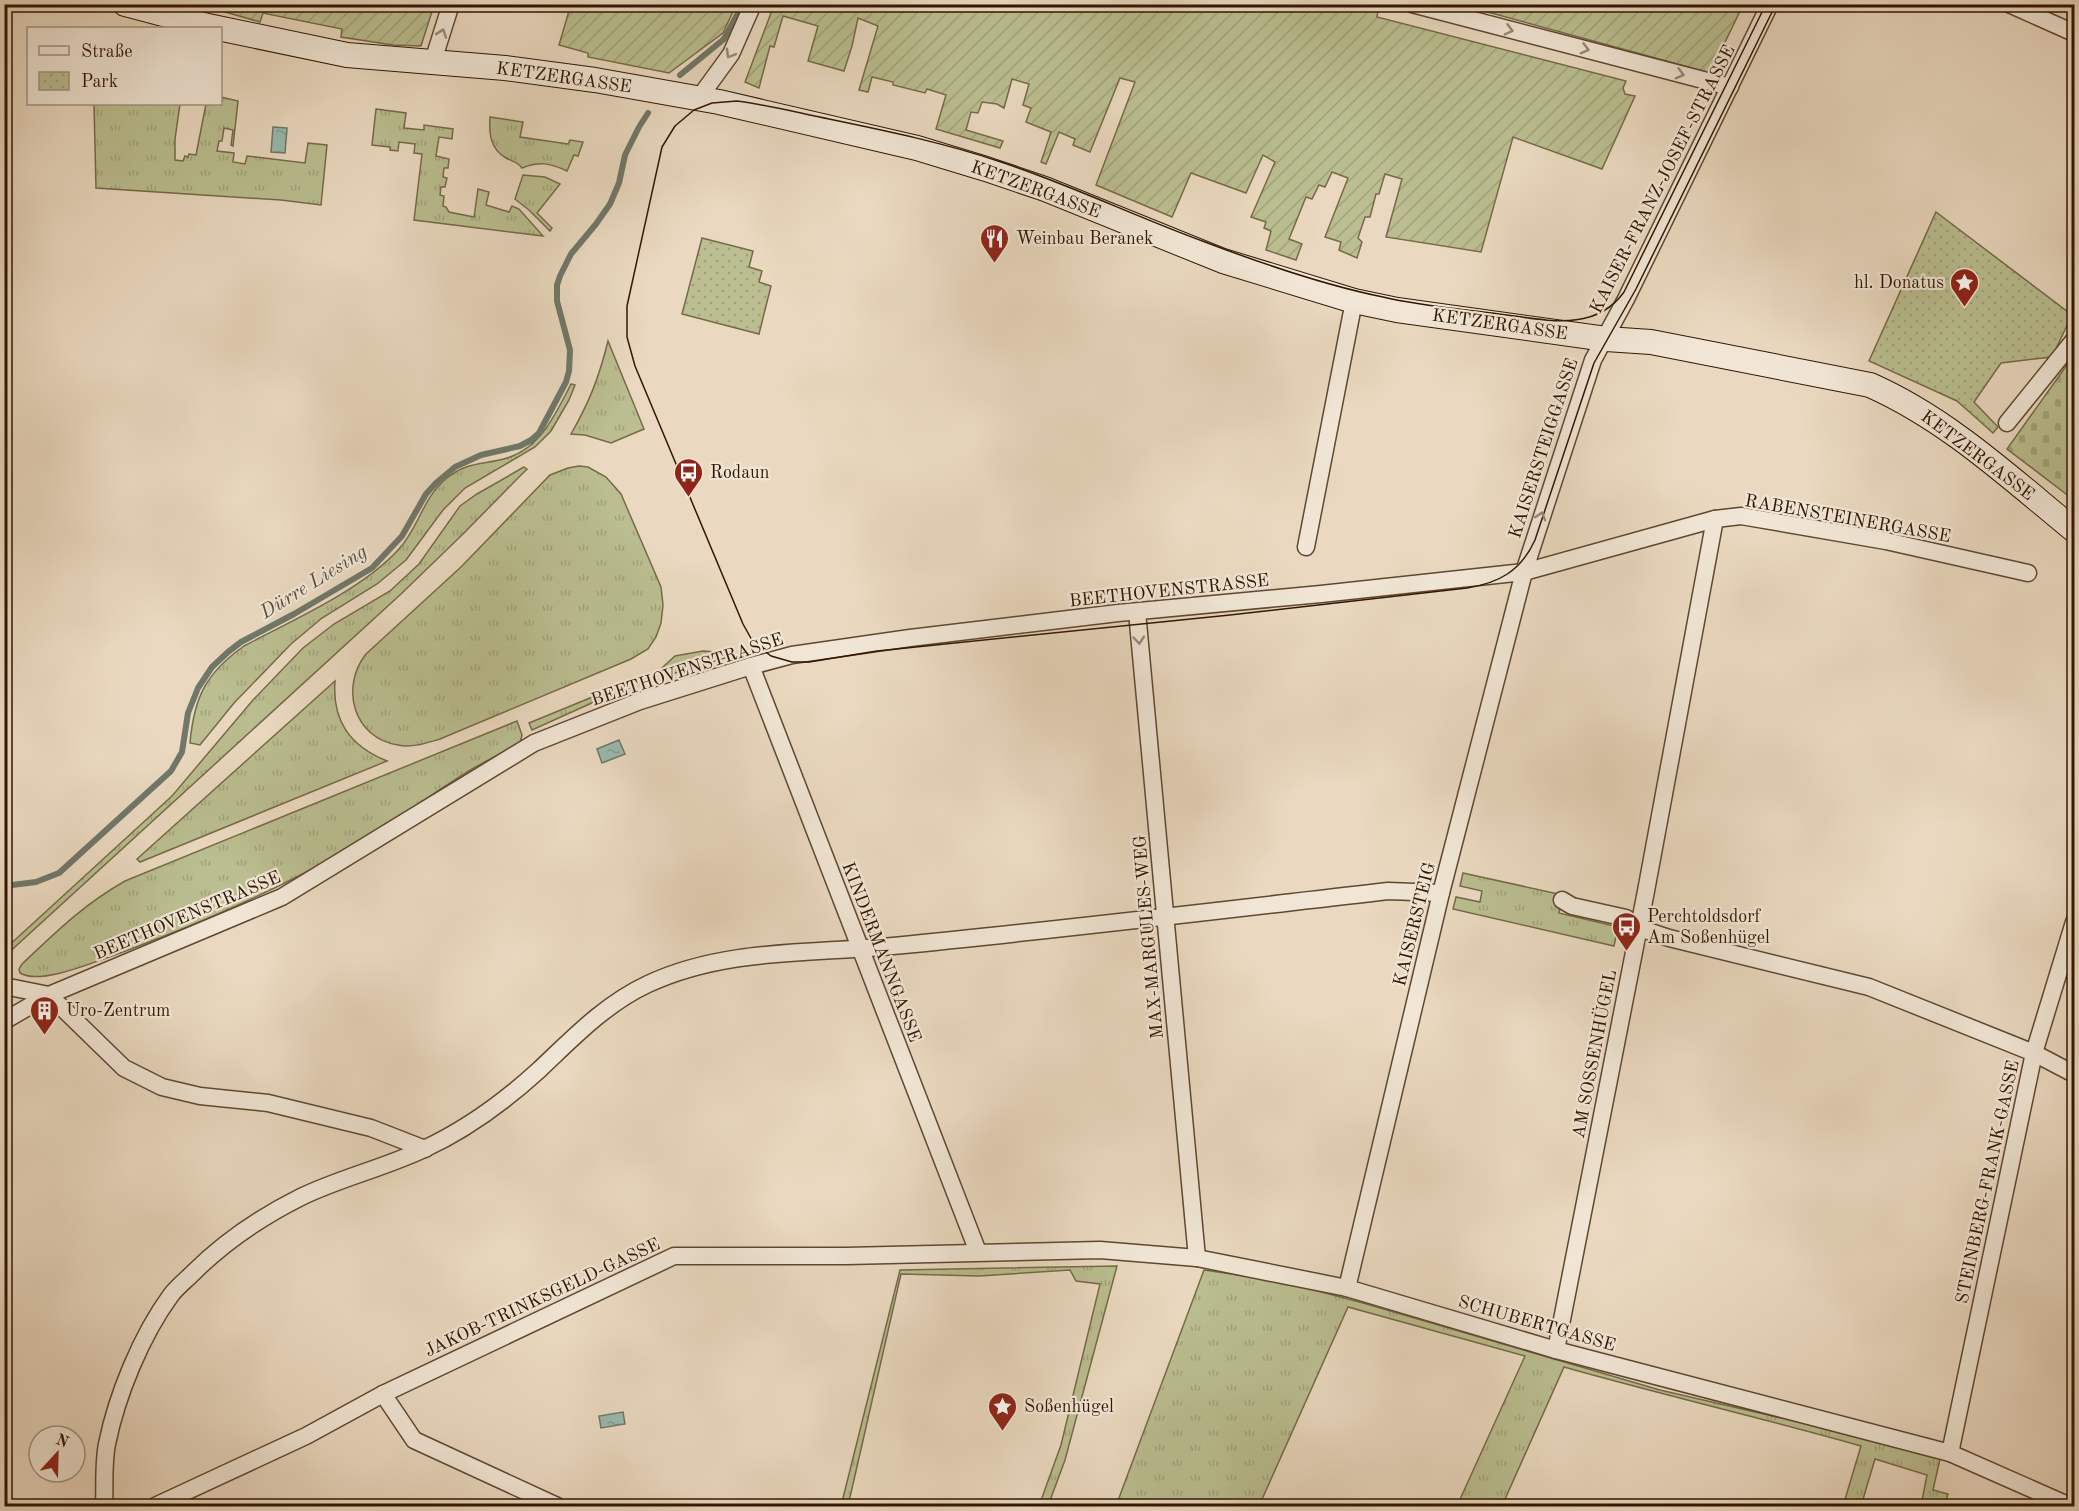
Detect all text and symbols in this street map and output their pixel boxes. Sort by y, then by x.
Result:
one-way arrow [1504,22,1514,35]
legend [27,27,222,105]
one-way arrow [435,28,447,39]
one-way arrow [1580,42,1590,55]
street label: KAISER-FRANZ-JOSEF-STRASSE [1587,42,1739,317]
text: Straße [81,43,132,61]
one-way arrow [726,48,738,58]
street label: KETZERGASSE [495,60,633,96]
one-way arrow [1675,67,1685,79]
text: Park [81,73,118,91]
street label: KETZERGASSE [968,158,1103,222]
restaurant icon: Weinbau Beranek [979,222,1011,264]
place label: Weinbau Beranek [1016,230,1153,248]
place icon: hl. Donatus [1949,266,1981,308]
place label: hl. Donatus [1854,274,1944,292]
street label: KETZERGASSE [1431,307,1569,343]
street label: KAISERSTEIGGASSE [1506,356,1582,541]
street label: KETZERGASSE [1917,407,2037,504]
bus stop icon: Rodaun [673,456,705,498]
place label: Rodaun [710,464,770,482]
street label: RABENSTEINERGASSE [1743,492,1952,546]
one-way arrow [1534,511,1546,522]
water label: Dürre Liesing [256,542,371,624]
street label: BEETHOVENSTRASSE [1068,572,1270,610]
street label: BEETHOVENSTRASSE [589,630,786,710]
one-way arrow [1132,635,1145,644]
street label: MAX-MARGULES-WEG [1131,834,1167,1040]
street label: KINDERMANNGASSE [838,860,924,1045]
street label: KAISERSTEIG [1391,860,1439,988]
street label: BEETHOVENSTRASSE [91,868,283,963]
place label: Perchtoldsdorf Am Soßenhügel [1647,908,1770,947]
bus stop icon: Perchtoldsdorf Am Soßenhügel [1610,910,1642,952]
street label: AM SOSSENHÜGEL [1566,968,1620,1140]
building icon: Uro-Zentrum [29,994,61,1036]
place label: Uro-Zentrum [66,1002,170,1020]
street label: STEINBERG-FRANK-GASSE [1953,1059,2023,1306]
street label: JAKOB-TRINKSGELD-GASSE [422,1235,663,1360]
street label: SCHUBERTGASSE [1456,1293,1618,1355]
place icon: Soßenhügel [987,1390,1019,1432]
place label: Soßenhügel [1024,1398,1114,1416]
north arrow [27,1424,87,1484]
text: N [53,1432,71,1452]

